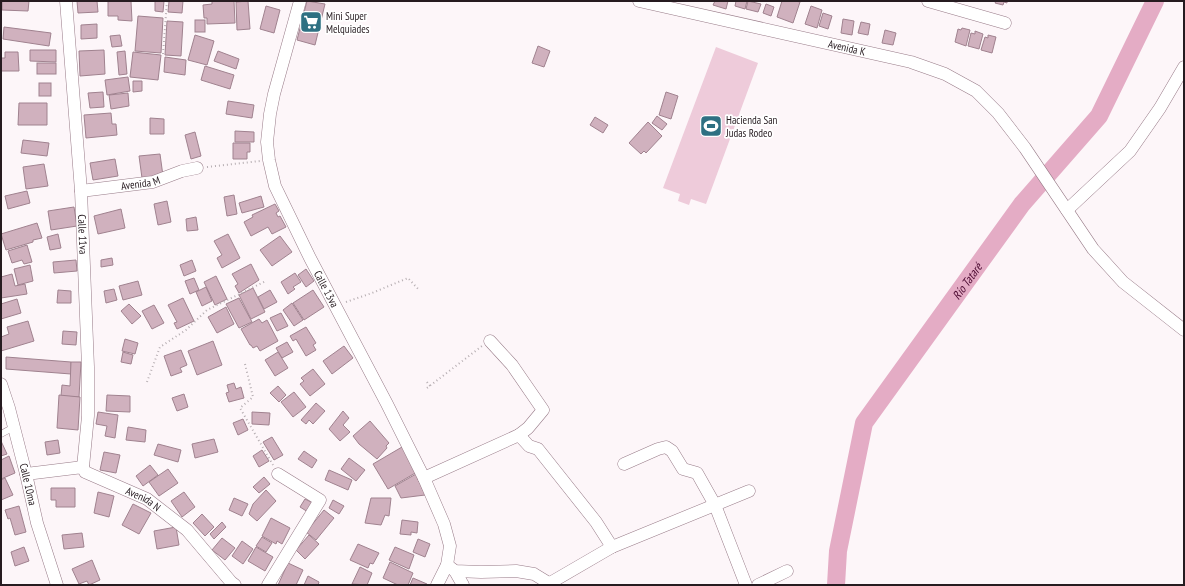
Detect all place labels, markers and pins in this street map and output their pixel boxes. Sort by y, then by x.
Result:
supermarket icon: Mini Super Melquiades [298,9,324,35]
place label: Mini Super Melquiades [326,9,370,36]
sports icon: Hacienda San Judas Rodeo [698,113,724,139]
place label: Hacienda San Judas Rodeo [725,113,778,140]

